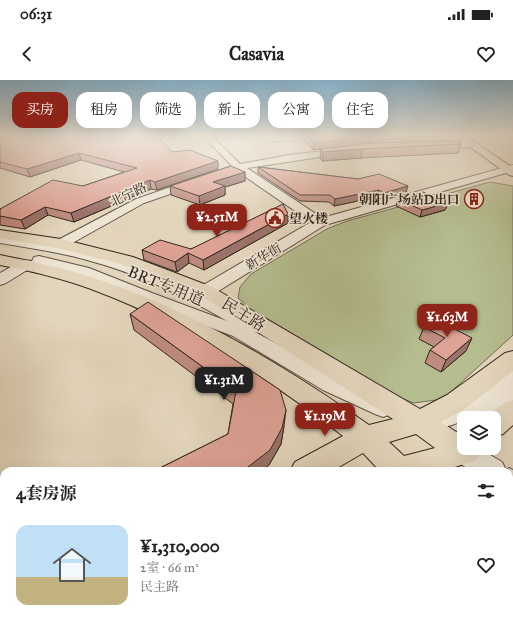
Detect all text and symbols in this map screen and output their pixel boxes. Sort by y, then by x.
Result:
text: 06:31 [20,5,52,23]
icon: back [16,43,38,65]
text: Casavia [229,43,284,65]
icon: heart [475,43,497,65]
chip: 买房 [12,92,68,128]
chip: 租房 [76,92,132,128]
chip: 筛选 [140,92,196,128]
chip: 新上 [204,92,260,128]
chip: 公寓 [268,92,324,128]
chip: 住宅 [332,92,388,128]
street label: 北宁路 [107,179,149,210]
building icon: 朝阳广场站D出口 [463,188,485,210]
place label: 朝阳广场站D出口 [359,192,460,208]
pin: ¥2.51M [184,204,250,238]
public building icon: 望火楼 [264,207,286,229]
text: ¥2.51M [196,209,238,225]
place label: 望火楼 [289,211,328,227]
street label: 新华街 [243,240,284,274]
street label: BRT专用道 [125,262,207,309]
street label: 民主路 [218,294,269,335]
pin: ¥1.63M [414,304,480,338]
text: ¥1.63M [426,309,468,325]
pin: ¥1.31M [191,367,257,401]
text: ¥1.31M [204,372,244,388]
pin: ¥1.19M [292,403,358,437]
text: ¥1.19M [304,408,346,424]
map controls [457,411,501,455]
button: layers [457,411,501,455]
icon: filters [475,480,497,502]
text: 4套房源 [16,483,76,504]
text: ¥1,310,000 [140,536,220,557]
icon: home [48,541,96,589]
icon: heart [475,554,497,576]
text: 2室 · 66 m² [140,560,199,576]
text: 民主路 [140,579,179,595]

